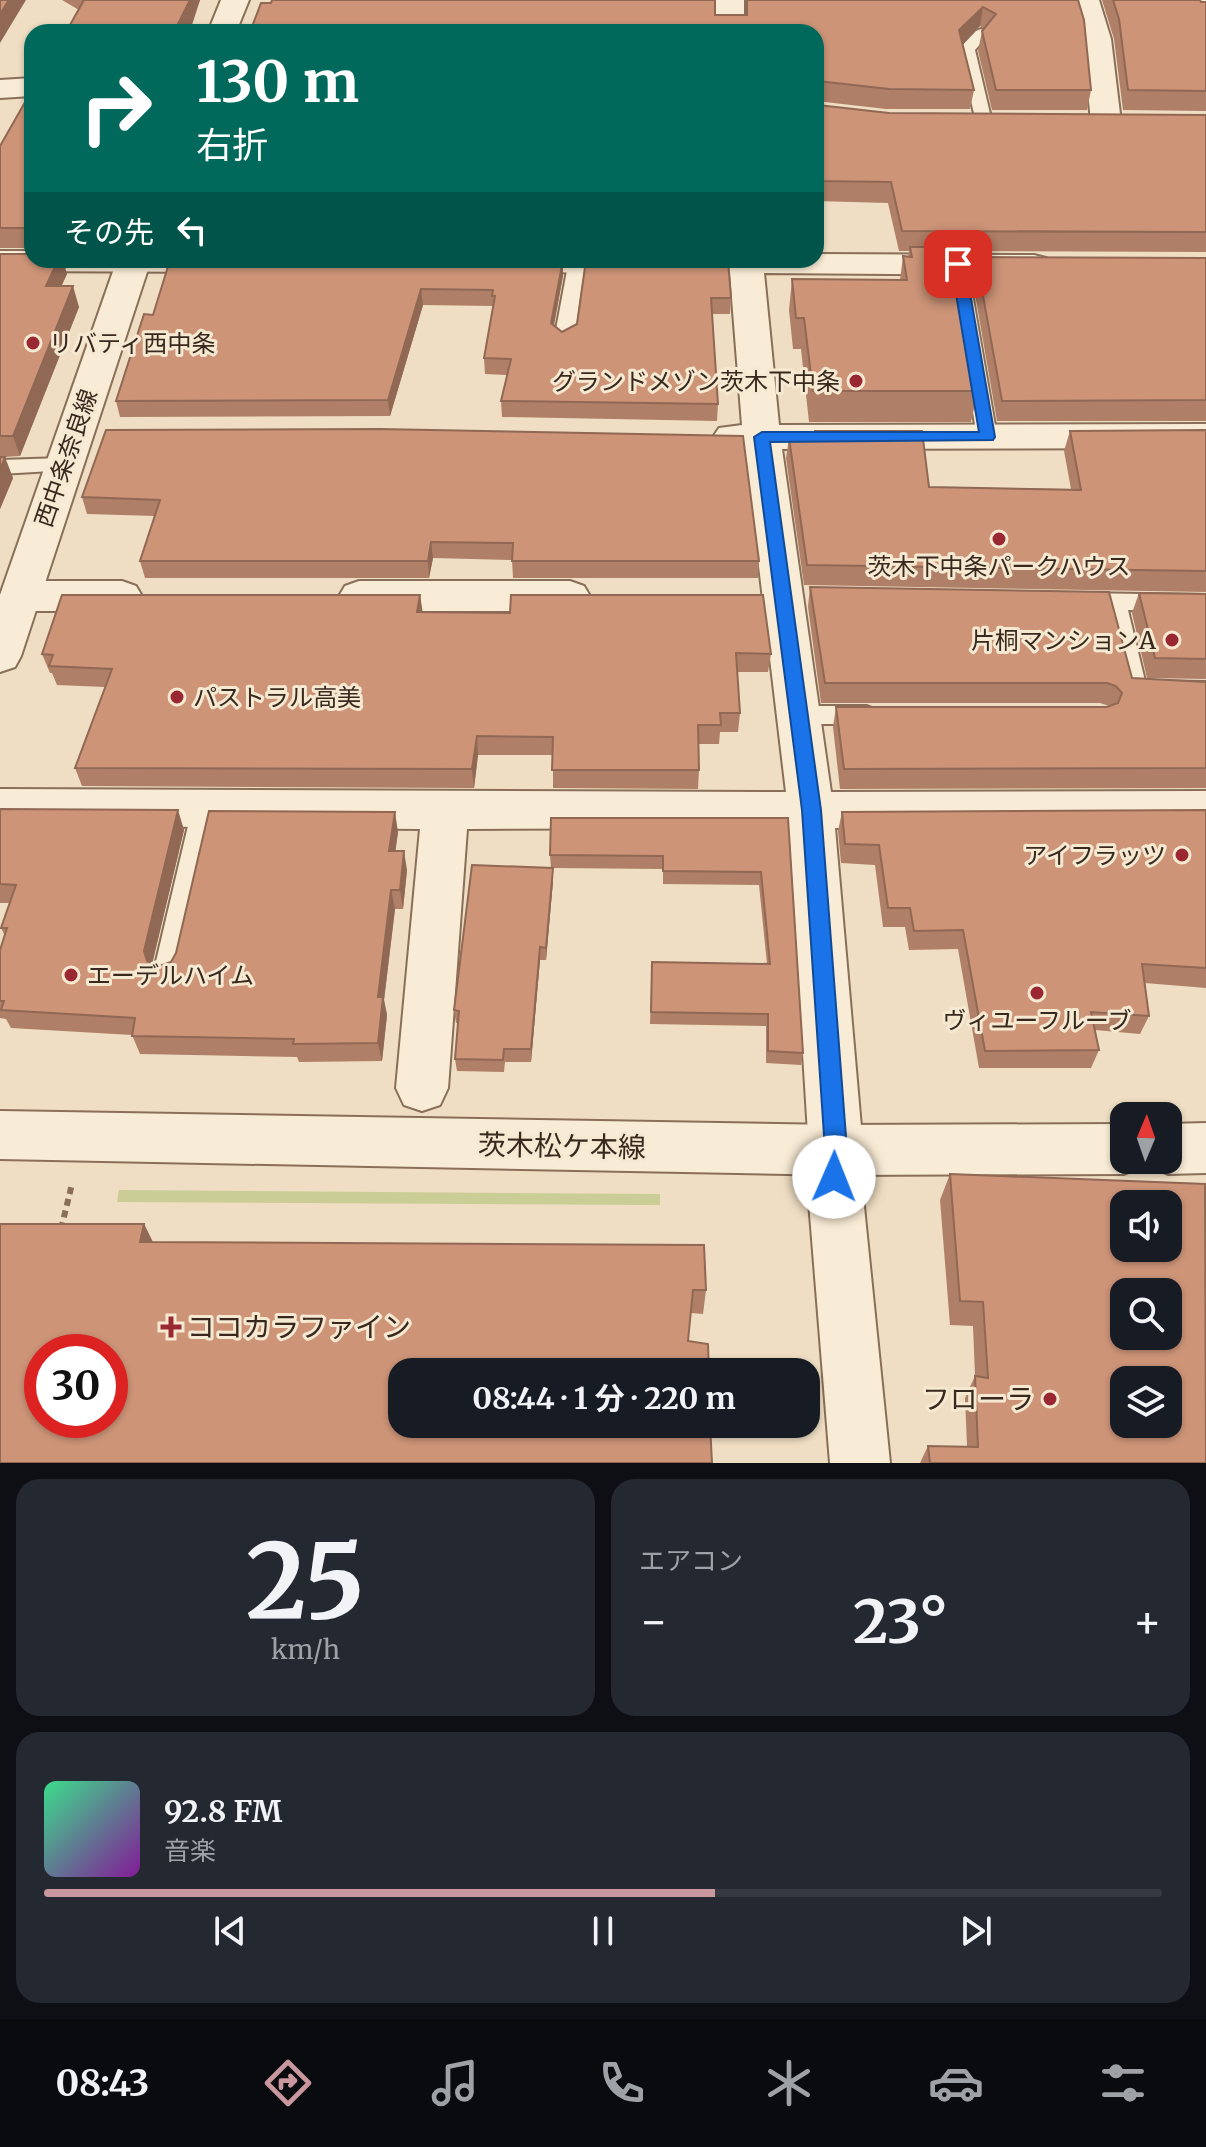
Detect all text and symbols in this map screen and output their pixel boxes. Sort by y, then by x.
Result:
text: 130 m [196,47,359,117]
icon: right [64,56,168,160]
text: 右折 [196,123,268,168]
icon: left [170,208,214,252]
text: その先 [64,213,154,251]
pin [924,230,992,298]
icon: arrive [936,242,980,286]
place label: リバティ西中条 [49,328,216,359]
marker: リバティ西中条 [24,334,42,352]
place label: グランドメゾン茨木下中条 [552,366,840,397]
marker: グランドメゾン茨木下中条 [847,372,865,390]
street label: 西中条奈良線 [28,385,104,531]
marker: 茨木下中条パークハウス [990,530,1008,548]
place label: 茨木下中条パークハウス [868,551,1130,582]
place label: 片桐マンションA [971,625,1157,656]
marker: 片桐マンションA [1163,631,1181,649]
place label: パストラル高美 [193,682,361,713]
marker: パストラル高美 [168,688,186,706]
place label: アイフラッツ [1023,840,1166,871]
marker: アイフラッツ [1173,846,1191,864]
place label: エーデルハイム [87,960,254,991]
marker: エーデルハイム [62,966,80,984]
marker: ヴィユーフルーブ [1028,984,1046,1002]
place label: ヴィユーフルーブ [942,1005,1132,1036]
north arrow [1110,1102,1182,1174]
map controls [1110,1102,1182,1438]
street label: 茨木松ケ本線 [478,1127,646,1165]
position arrow [792,1135,876,1219]
button: sound [1110,1190,1182,1262]
button: search [1110,1278,1182,1350]
place label: ココカラファイン [187,1309,411,1345]
marker: ココカラファイン [162,1318,180,1336]
speed limit sign: 30 [24,1334,128,1438]
button: layers [1110,1366,1182,1438]
text: 08:44 · 1 分 · 220 m [472,1379,736,1417]
place label: フローラ [922,1381,1034,1417]
marker: フローラ [1041,1390,1059,1408]
text: 25 [246,1516,365,1646]
text: エアコン [639,1544,743,1577]
text: 23° [853,1584,948,1659]
text: − [639,1594,668,1649]
text: + [1133,1594,1162,1649]
text: km/h [271,1633,340,1666]
text: 92.8 FM [164,1792,282,1830]
text: 音楽 [164,1834,216,1867]
icon: previous [208,1909,252,1953]
icon: pause [581,1909,625,1953]
icon: next [954,1909,998,1953]
icon: directions [260,2055,316,2111]
icon: music [427,2055,483,2111]
icon: phone [594,2055,650,2111]
icon: climate [761,2055,817,2111]
icon: car [928,2055,984,2111]
icon: filters [1095,2055,1151,2111]
text: 08:43 [55,2061,149,2106]

